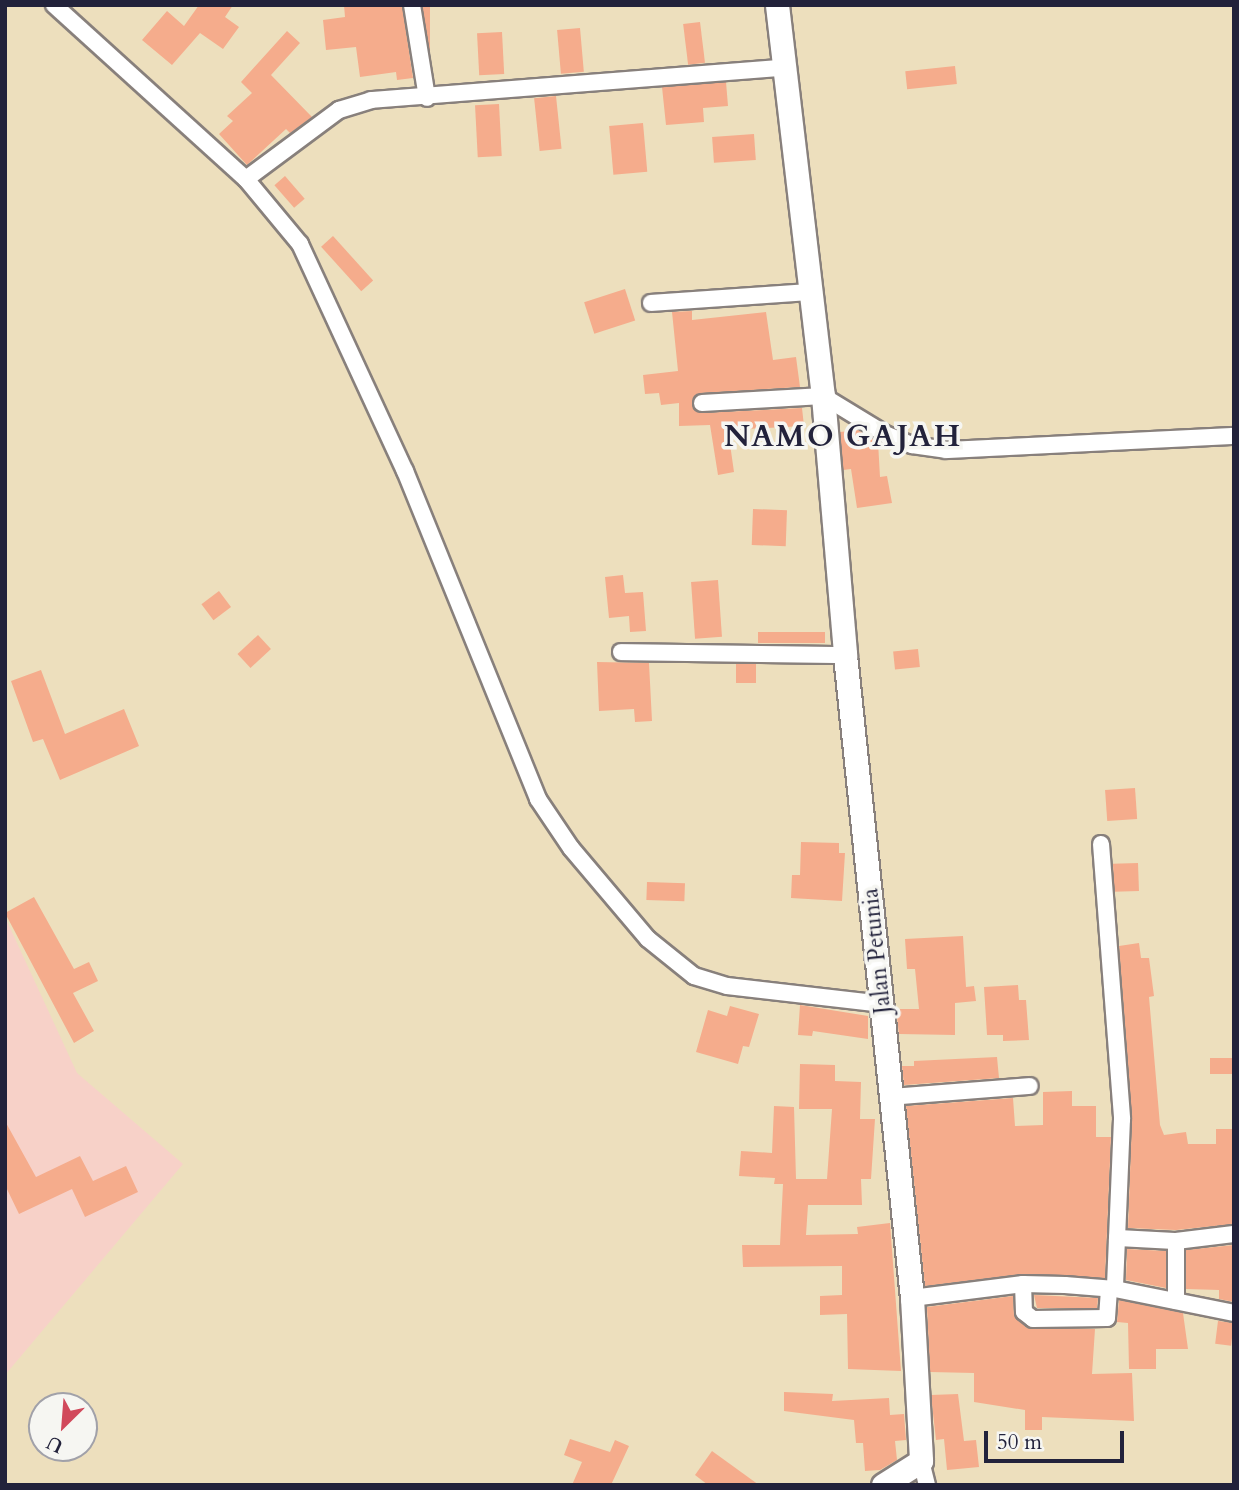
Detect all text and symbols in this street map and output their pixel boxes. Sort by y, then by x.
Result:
district label: NAMO GAJAH [725,419,961,455]
street label: Jalan Petunia [857,887,897,1015]
north arrow [28,1392,98,1462]
scale bar [987,1416,1127,1460]
text: 50 m [997,1428,1042,1457]
text: U [42,1429,68,1459]

